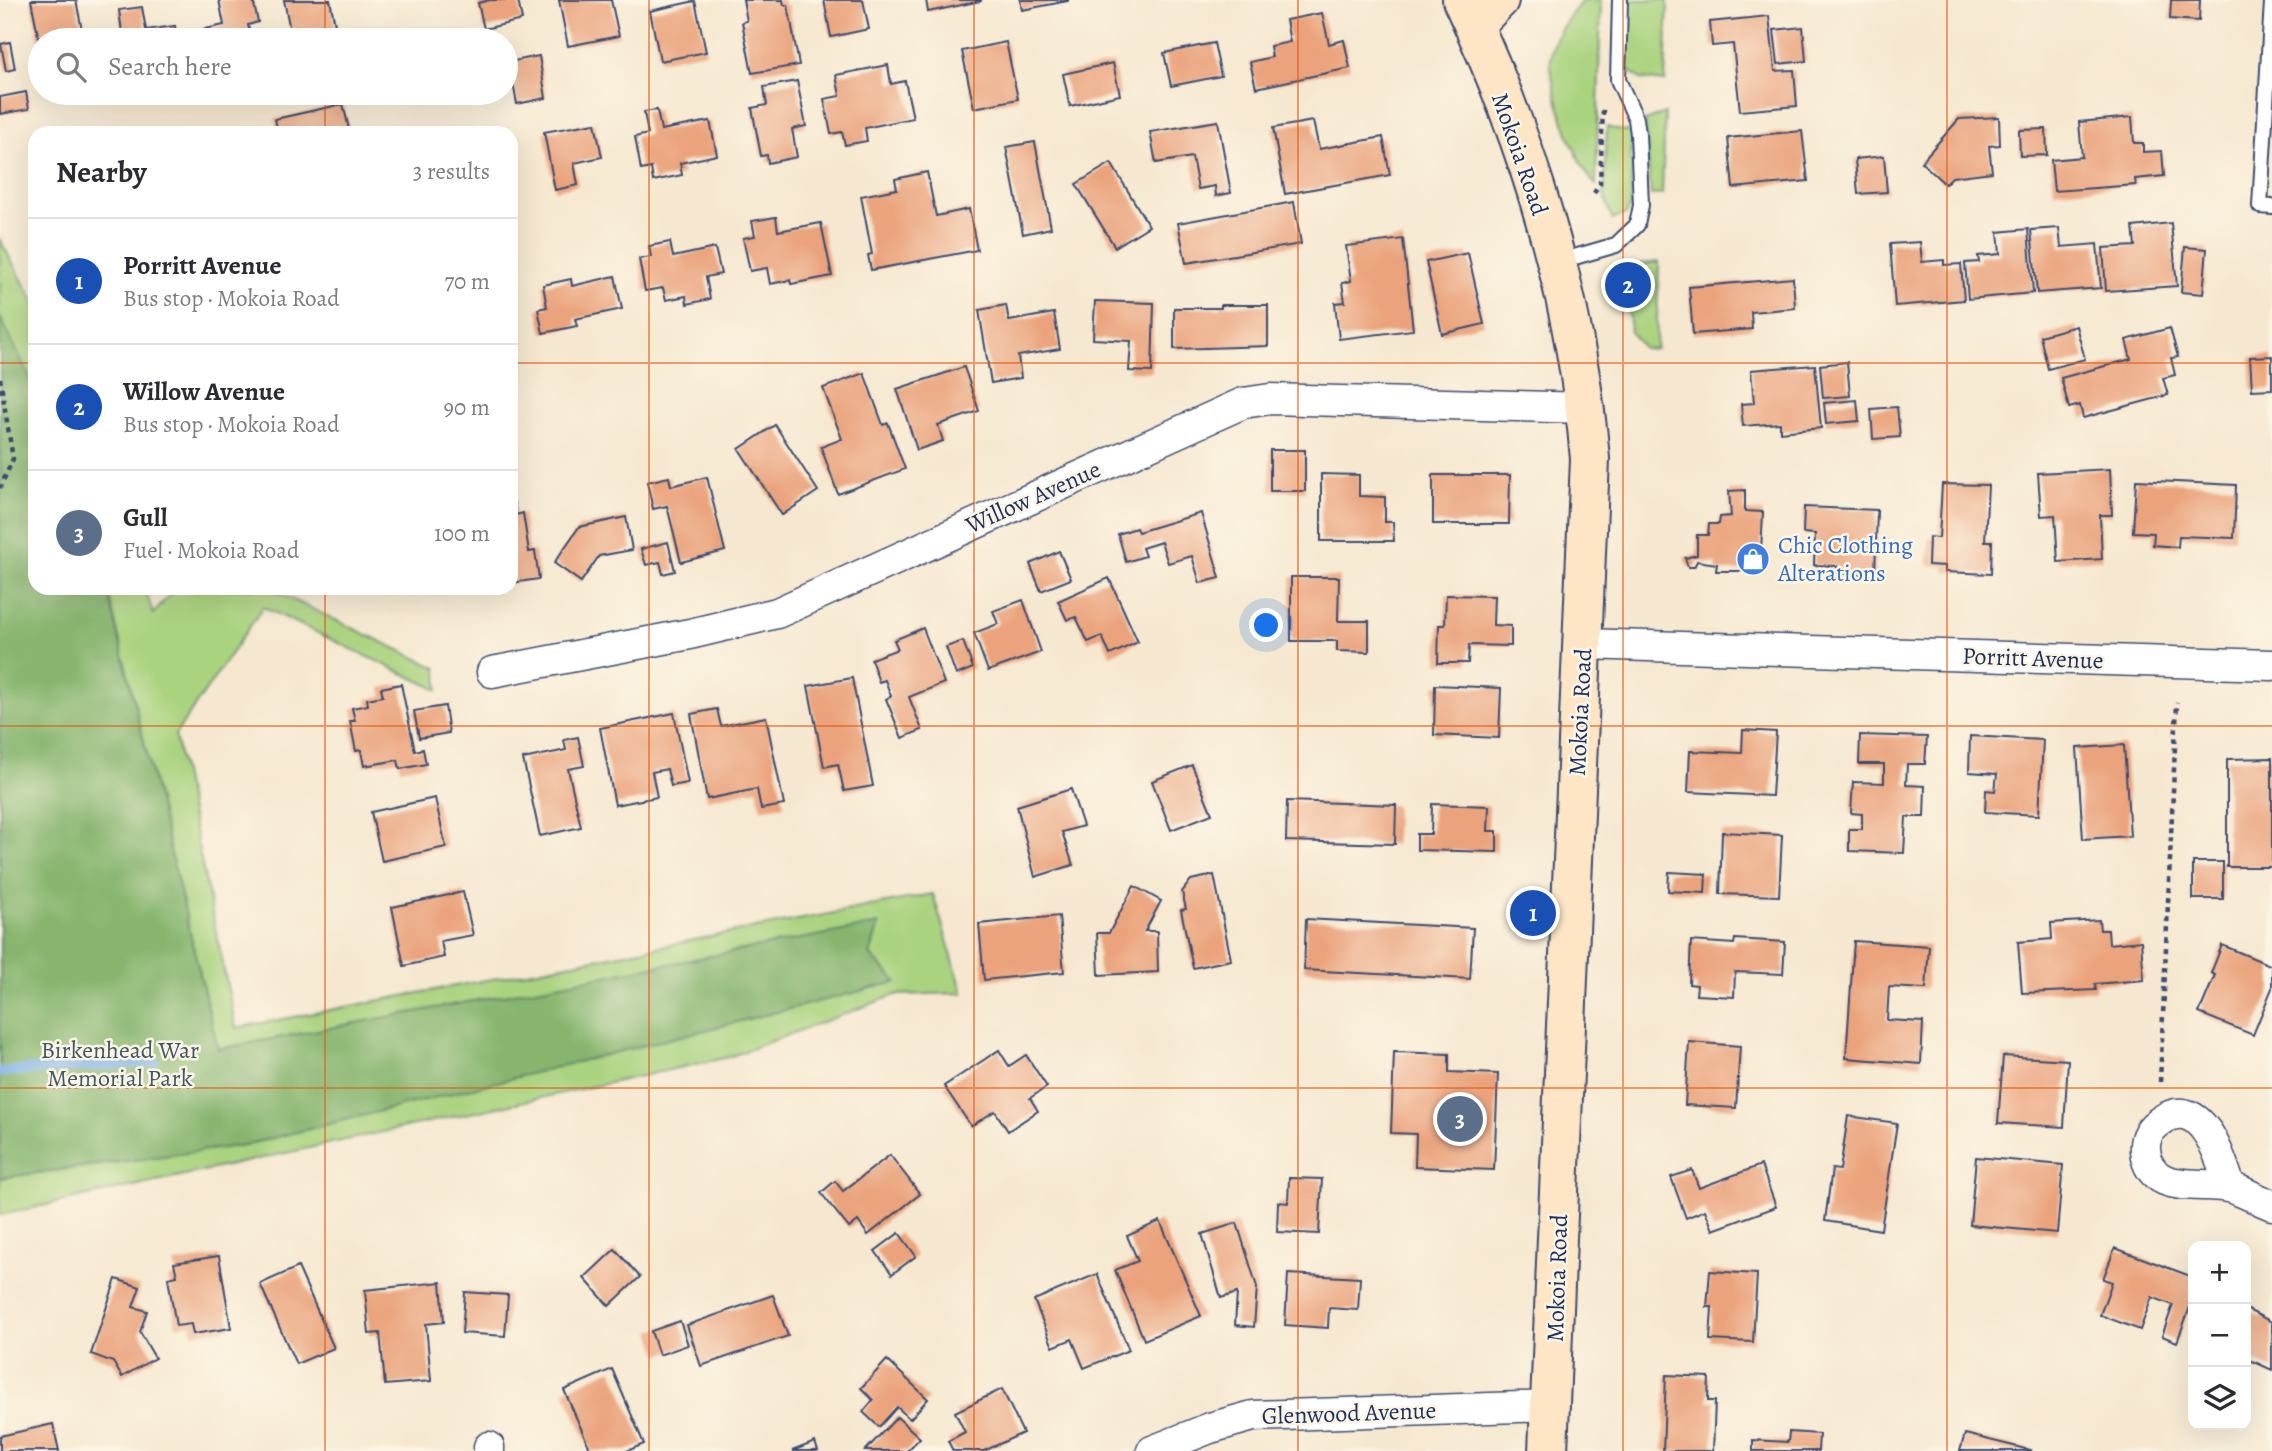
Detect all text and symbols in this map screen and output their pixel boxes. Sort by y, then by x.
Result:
search box [28,28,518,105]
icon: search [52,48,90,86]
text: Search here [108,49,232,84]
street label: Mokoia Road [1484,88,1556,220]
text: Nearby [56,152,147,192]
text: 3 results [413,156,490,187]
text: Porritt Avenue [123,248,281,283]
pin: 2 [1605,259,1651,311]
text: 1 [75,266,83,297]
text: 70 m [444,266,490,297]
text: Bus stop · Mokoia Road [123,283,340,314]
text: Willow Avenue [123,374,285,409]
text: 2 [73,392,85,423]
text: 90 m [444,392,490,423]
text: Bus stop · Mokoia Road [123,409,340,440]
street label: Willow Avenue [960,453,1106,541]
text: Gull [123,500,167,535]
text: 3 [74,518,84,549]
text: 100 m [434,518,490,549]
place label: Chic Clothing Alterations [1777,529,1913,589]
text: Fuel · Mokoia Road [123,535,299,566]
shop icon: Chic Clothing Alterations [1734,540,1772,578]
your location [1249,608,1283,642]
street label: Porritt Avenue [1962,640,2104,676]
street label: Mokoia Road [1561,647,1599,777]
pin: 1 [1510,887,1556,939]
park label: Birkenhead War Memorial Park [41,1034,199,1094]
pin: 3 [1437,1093,1483,1145]
street label: Mokoia Road [1539,1213,1575,1342]
map controls [2188,1241,2251,1430]
button: + [2188,1241,2251,1304]
button: − [2188,1304,2251,1367]
button: layers [2188,1367,2251,1430]
street label: Glenwood Avenue [1261,1394,1437,1432]

